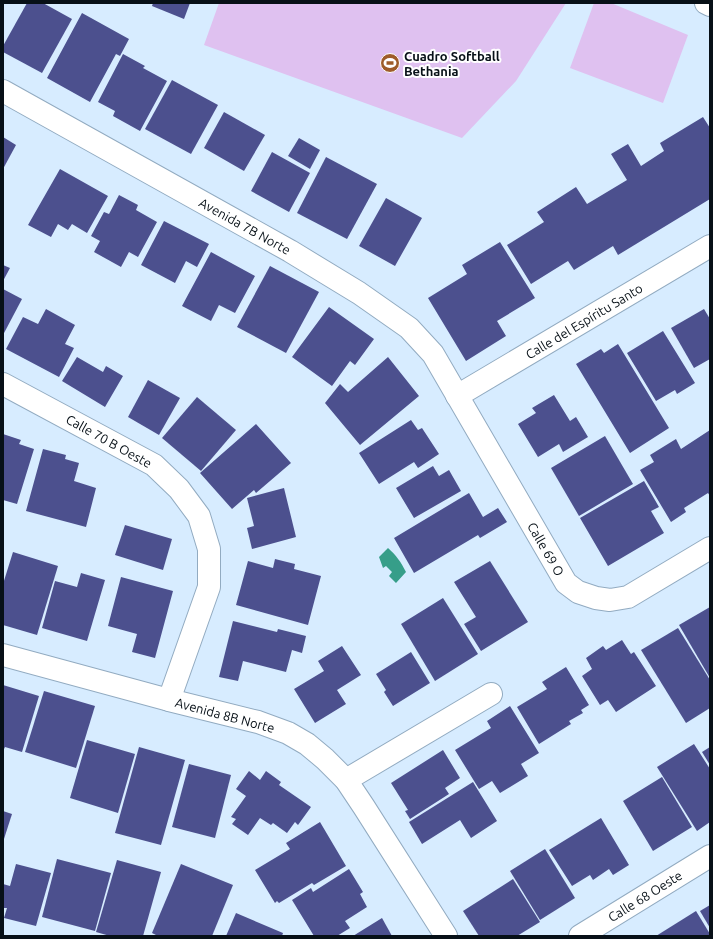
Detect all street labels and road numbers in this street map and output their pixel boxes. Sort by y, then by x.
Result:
street label: Avenida 7B Norte [197,195,293,257]
street label: Calle del Espíritu Santo [523,281,645,361]
street label: Calle 70 B Oeste [64,412,154,470]
street label: Calle 69 O [525,520,567,578]
street label: Avenida 8B Norte [174,695,276,735]
street label: Calle 68 Oeste [605,868,685,924]

